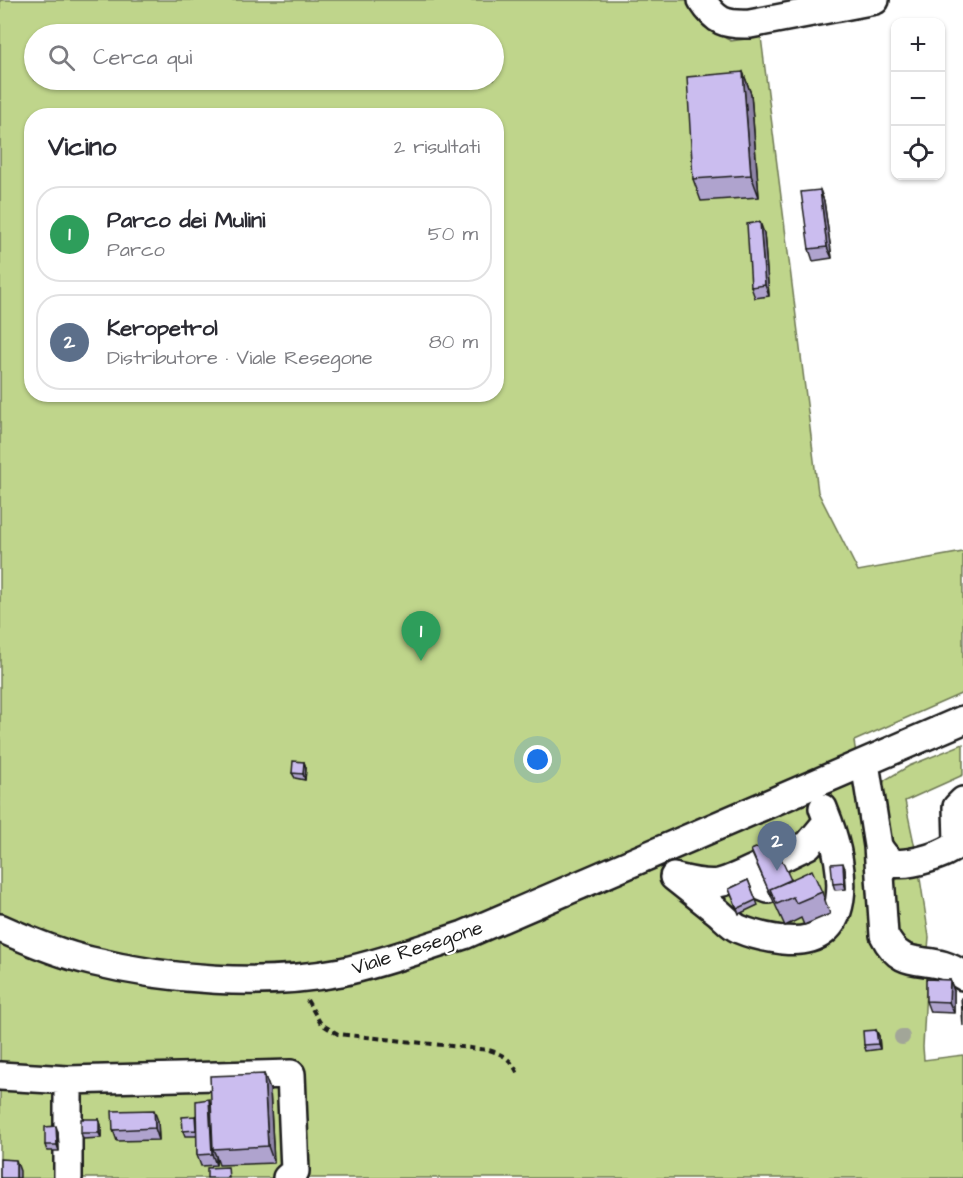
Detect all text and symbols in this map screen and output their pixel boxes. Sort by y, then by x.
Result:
map controls [891,18,945,180]
button: + [891,18,945,72]
search box [24,24,504,90]
icon: search [45,41,78,74]
text: Cerca qui [93,42,192,73]
button: − [891,72,945,126]
button: locate [891,126,945,180]
text: Vicino [48,129,116,165]
text: 2 risultati [394,133,480,161]
text: Parco dei Mulini [107,205,265,236]
text: 1 [68,220,71,248]
text: 50 m [428,220,478,248]
text: Parco [107,236,165,264]
text: Keropetrol [107,313,218,344]
text: 2 [64,328,75,356]
text: 80 m [429,328,478,356]
text: Distributore · Viale Resegone [107,344,373,372]
pin: 1 [402,612,440,661]
your location [523,745,552,774]
pin: 2 [758,822,796,871]
street label: Viale Resegone [348,914,487,983]

